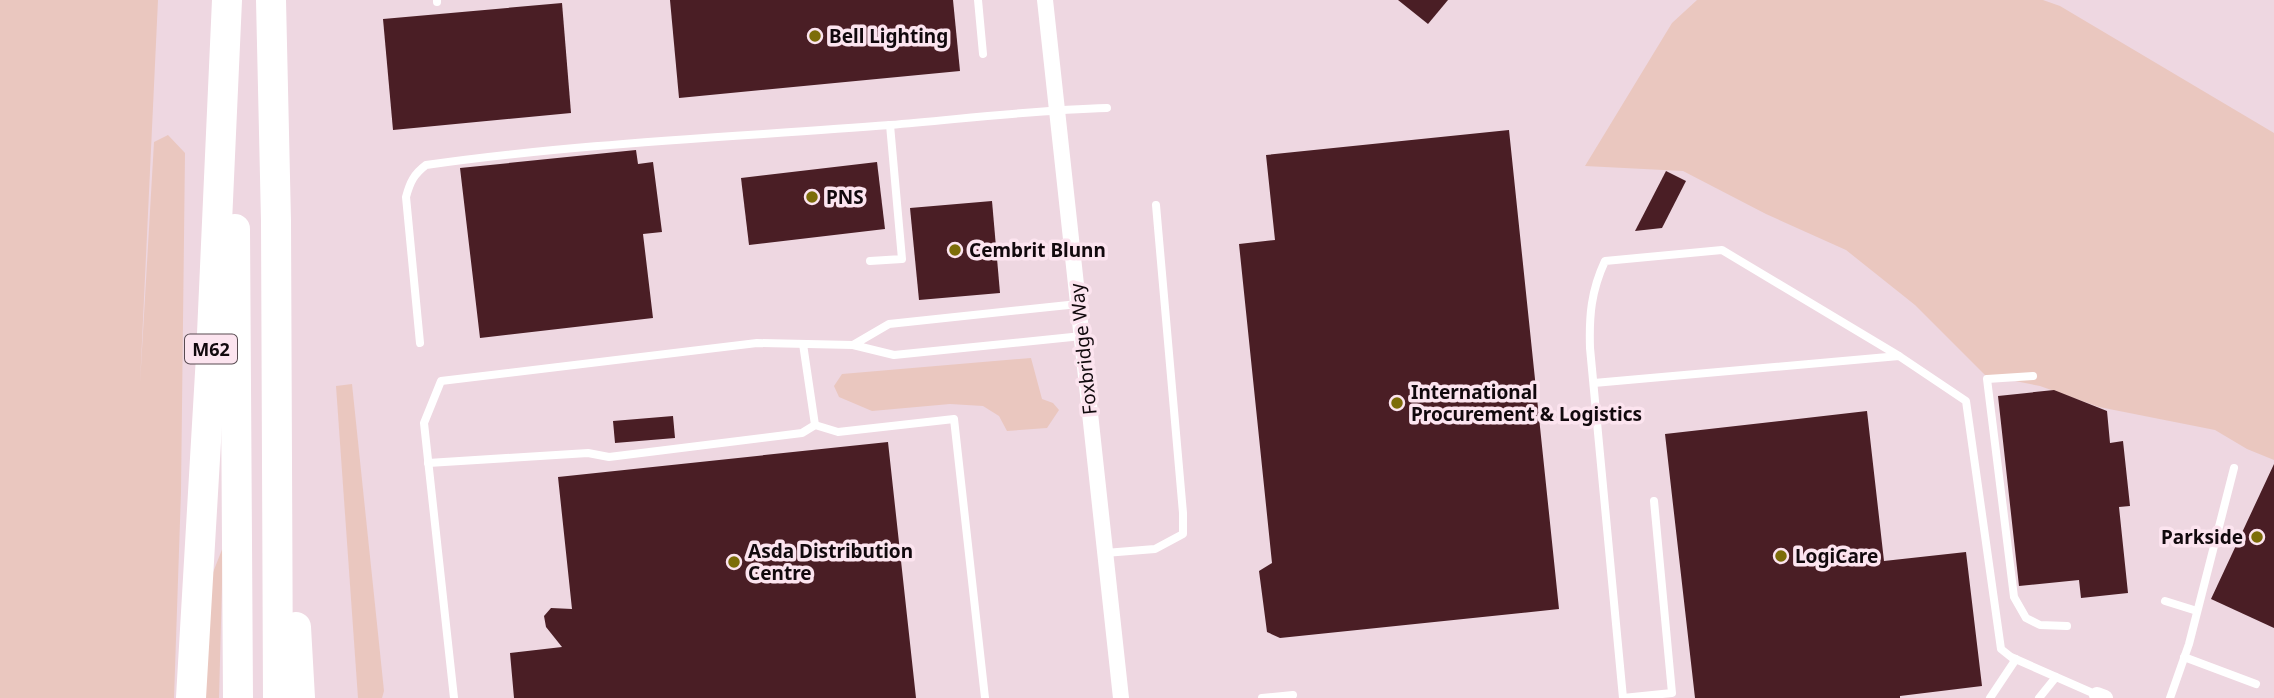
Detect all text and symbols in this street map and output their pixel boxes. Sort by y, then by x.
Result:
place label: Bell Lighting [829,23,948,49]
marker: Bell Lighting [807,28,823,44]
place label: PNS [826,184,864,210]
marker: PNS [804,189,820,205]
place label: Cembrit Blunn [969,237,1106,263]
marker: Cembrit Blunn [947,242,963,258]
street label: Foxbridge Way [1063,282,1103,416]
road number: M62 [185,334,237,363]
place label: International Procurement & Logistics [1411,379,1642,427]
marker: International Procurement & Logistics [1389,395,1405,411]
place label: Parkside [2161,524,2243,550]
marker: Parkside [2249,529,2265,545]
place label: Asda Distribution Centre [748,538,913,586]
place label: LogiCare [1795,543,1878,569]
marker: LogiCare [1773,548,1789,564]
marker: Asda Distribution Centre [726,554,742,570]

